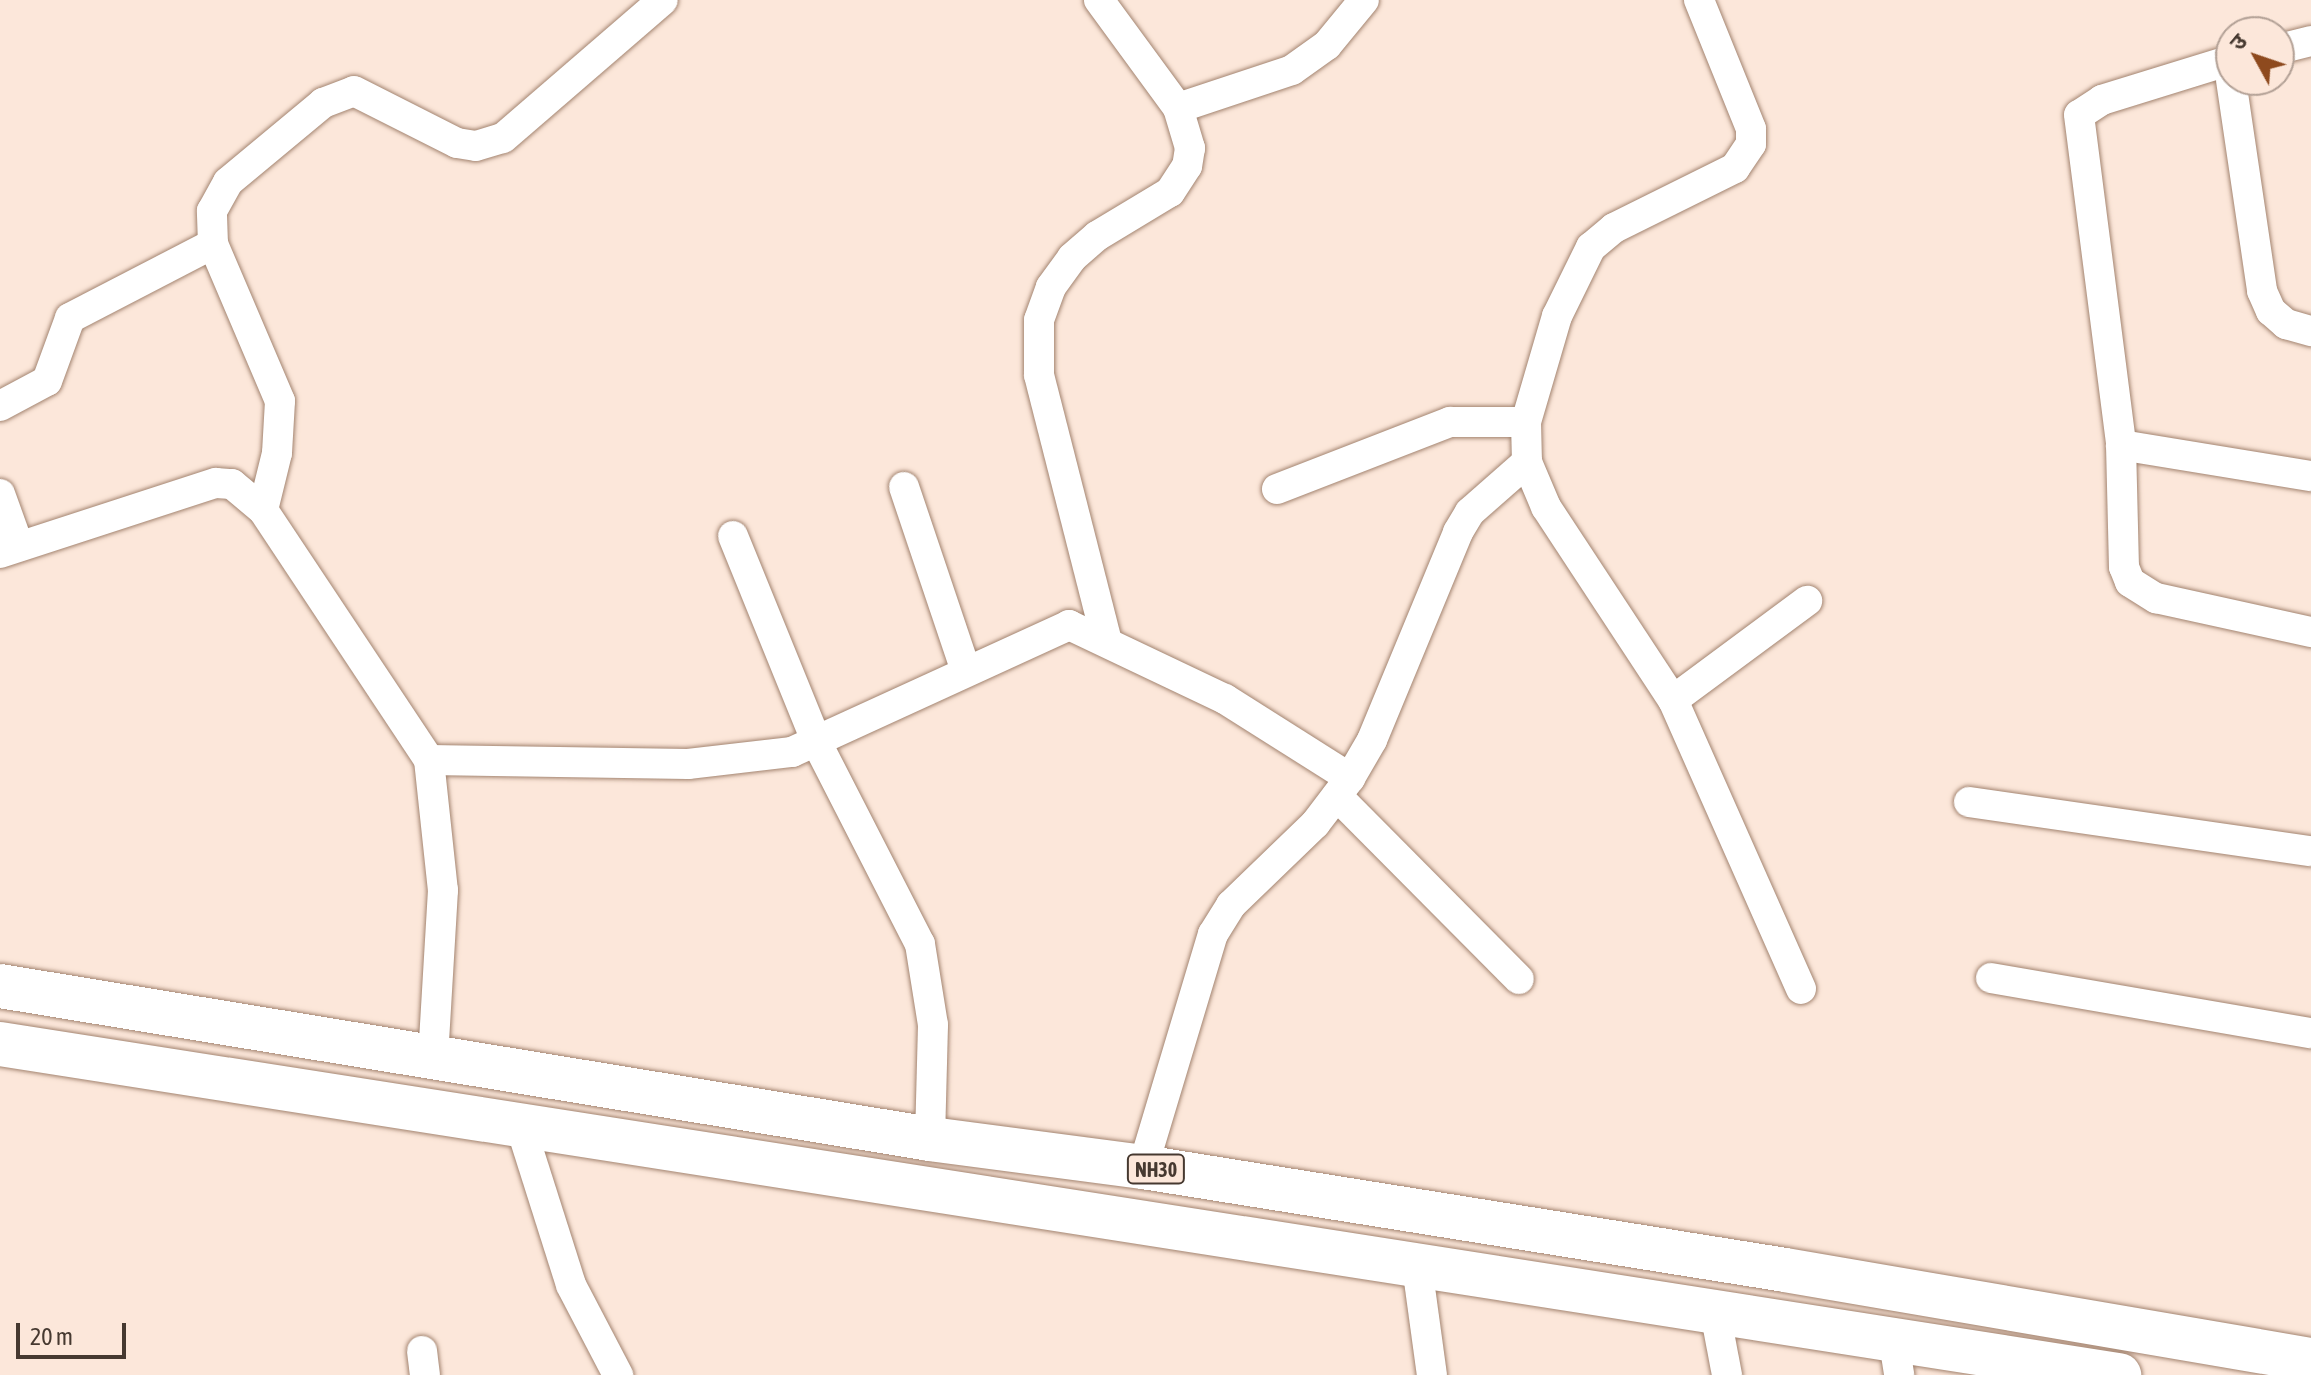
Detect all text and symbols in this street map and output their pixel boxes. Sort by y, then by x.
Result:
north arrow [2215,16,2295,96]
text: उ [2224,29,2252,55]
road number: NH30 [1126,1153,1186,1185]
scale bar [20,1307,130,1357]
text: 20 m [30,1323,73,1350]

